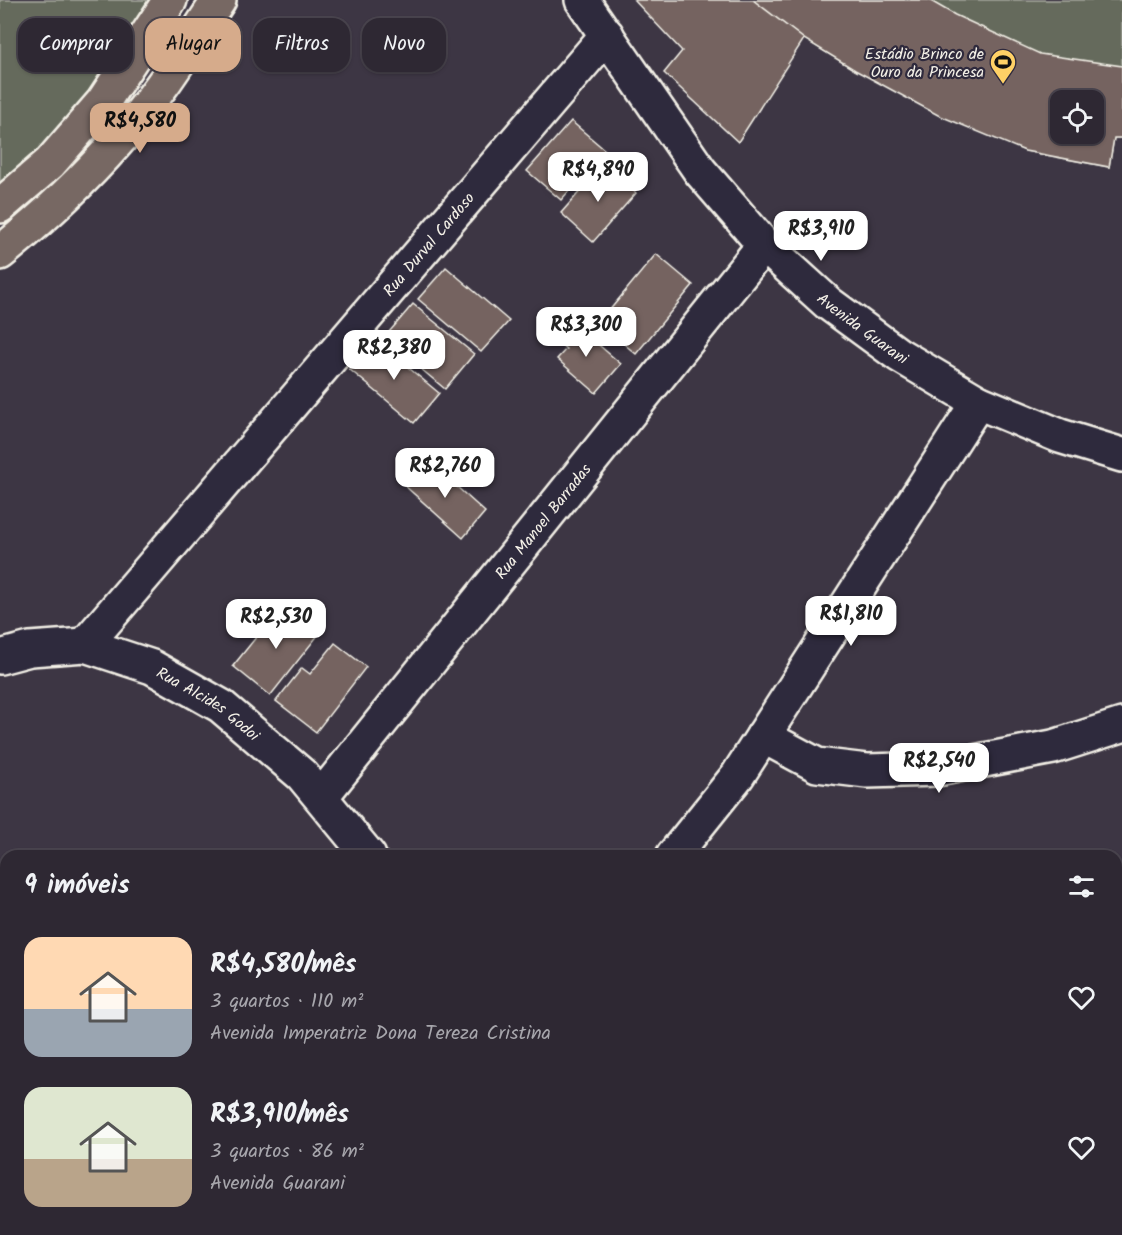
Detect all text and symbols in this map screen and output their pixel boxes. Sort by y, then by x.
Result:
chip: Comprar [18,18,133,72]
chip: Alugar [145,18,241,72]
chip: Filtros [253,18,350,72]
chip: Novo [362,18,446,72]
place label: Estádio Brinco de Ouro da Princesa [865,42,984,85]
sports icon: Estádio Brinco de Ouro da Princesa [988,47,1018,85]
map controls [1050,90,1104,144]
button: locate [1050,90,1104,144]
pin: R$4,580 [85,103,195,154]
text: R$4,580 [104,106,176,138]
pin: R$4,890 [543,152,653,203]
text: R$4,890 [562,155,634,187]
street label: Rua Durval Cardoso [377,187,481,303]
pin: R$3,910 [766,211,876,262]
text: R$3,910 [788,214,854,246]
street label: Avenida Guarani [810,287,913,372]
pin: R$3,300 [531,307,641,358]
text: R$3,300 [550,310,622,342]
pin: R$2,380 [339,330,449,381]
text: R$2,380 [357,333,431,365]
pin: R$2,760 [390,448,500,499]
text: R$2,760 [409,451,481,483]
street label: Rua Manoel Barradas [489,458,598,585]
pin: R$1,810 [796,596,906,647]
pin: R$2,530 [221,599,331,650]
text: R$1,810 [819,599,883,631]
text: R$2,530 [240,602,312,634]
street label: Rua Alcides Godoi [151,661,266,749]
pin: R$2,540 [884,743,994,794]
text: R$2,540 [903,746,975,778]
text: 9 imóveis [24,865,130,907]
icon: filters [1065,870,1098,903]
text: R$4,580/mês [210,944,356,986]
icon: home [72,961,144,1033]
icon: heart [1065,981,1098,1014]
text: 3 quartos · 110 m² [210,986,363,1018]
text: Avenida Imperatriz Dona Tereza Cristina [210,1018,551,1050]
text: R$3,910/mês [210,1094,349,1136]
icon: home [72,1111,144,1183]
icon: heart [1065,1131,1098,1164]
text: 3 quartos · 86 m² [210,1136,364,1168]
text: Avenida Guarani [210,1168,345,1200]

